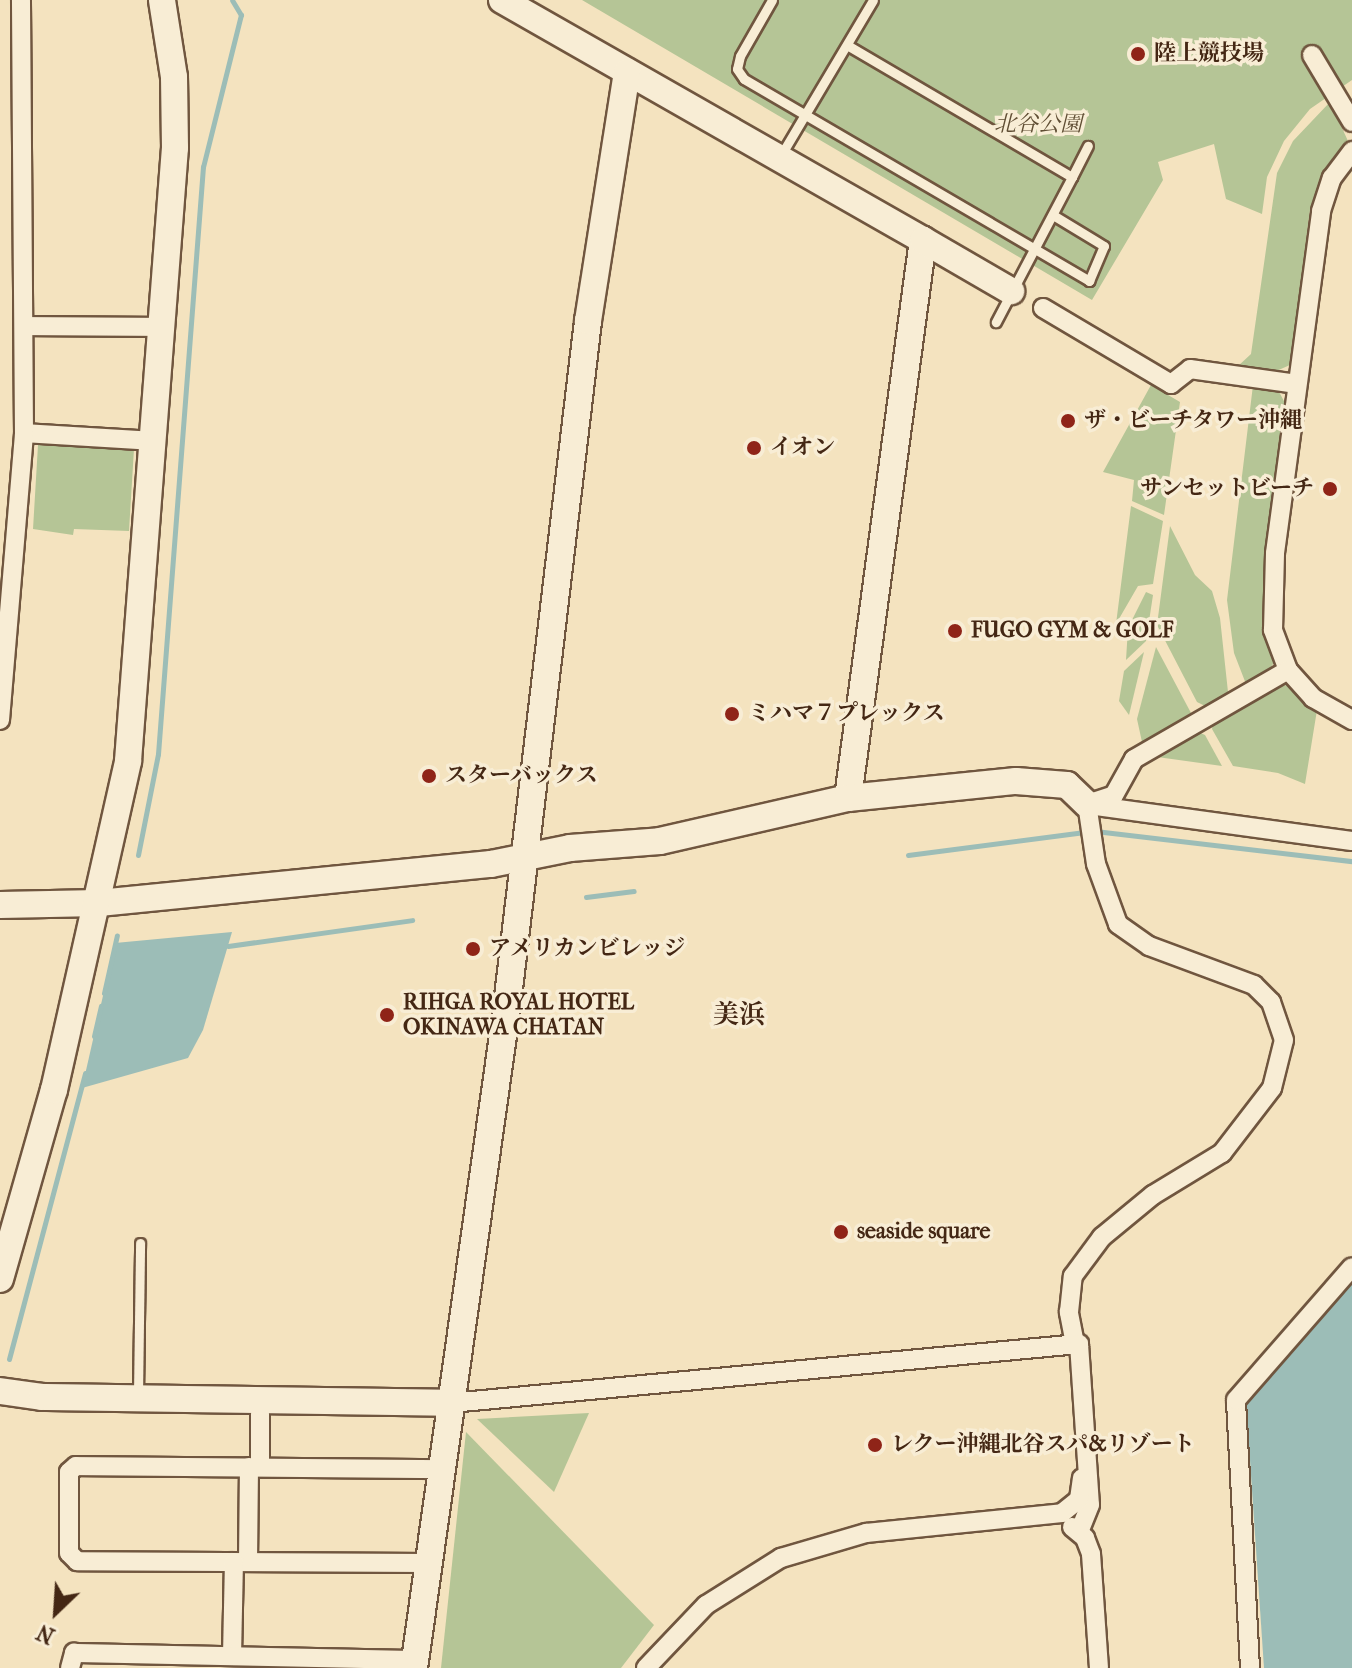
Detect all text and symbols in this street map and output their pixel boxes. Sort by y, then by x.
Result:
place label: 陸上競技場 [1154,41,1264,67]
marker: 陸上競技場 [1129,45,1147,63]
park label: 北谷公園 [994,112,1082,138]
place label: ザ・ビーチタワー沖縄 [1084,408,1303,434]
marker: ザ・ビーチタワー沖縄 [1059,412,1077,430]
place label: イオン [770,435,836,461]
marker: イオン [745,439,763,457]
place label: サンセットビーチ [1139,476,1314,502]
marker: サンセットビーチ [1321,480,1339,498]
place label: FUGO GYM & GOLF [971,618,1174,644]
marker: FUGO GYM & GOLF [946,622,964,640]
place label: ミハマ７プレックス [748,701,946,727]
marker: ミハマ７プレックス [723,705,741,723]
place label: スターバックス [445,763,599,789]
marker: スターバックス [420,767,438,785]
place label: アメリカンビレッジ [489,936,687,962]
marker: アメリカンビレッジ [464,940,482,958]
place label: RIHGA ROYAL HOTEL OKINAWA CHATAN [403,989,634,1040]
district label: 美浜 [713,999,765,1031]
marker: RIHGA ROYAL HOTEL OKINAWA CHATAN [378,1006,396,1024]
place label: seaside square [857,1219,990,1245]
marker: seaside square [832,1223,850,1241]
place label: レクー沖縄北谷スパ&リゾート [891,1432,1195,1458]
marker: レクー沖縄北谷スパ&リゾート [866,1436,884,1454]
north arrow [16,1572,96,1652]
text: N [33,1618,59,1649]

